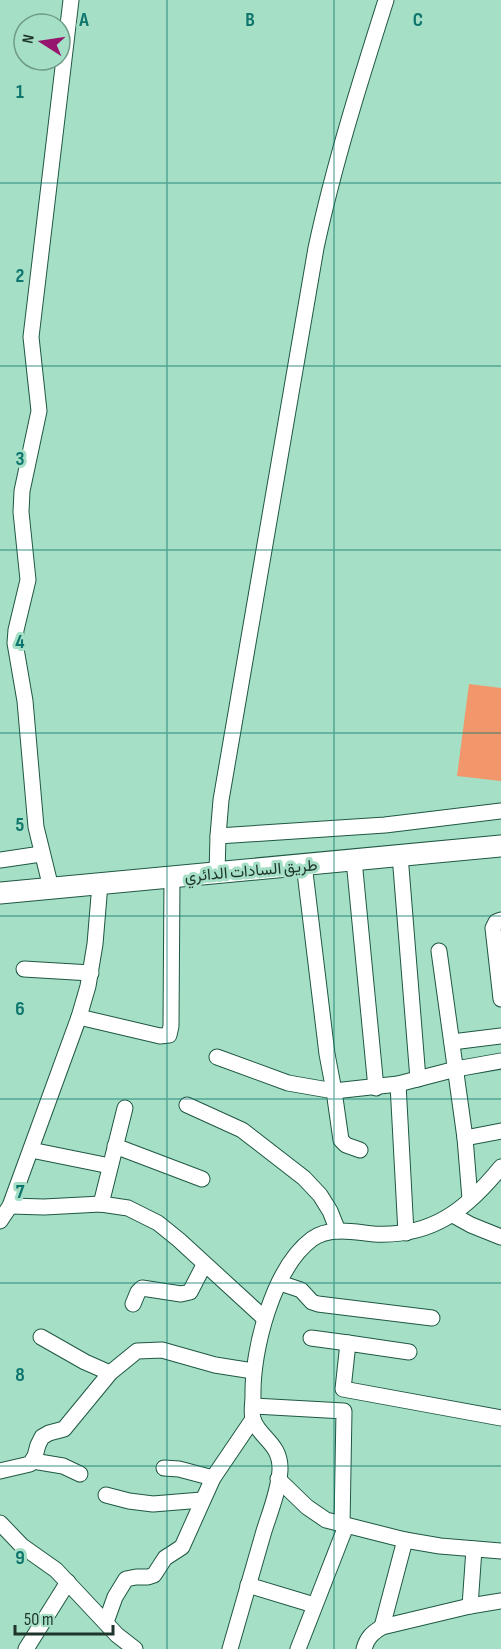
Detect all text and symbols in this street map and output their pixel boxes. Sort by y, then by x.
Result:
text: A [78,8,89,32]
text: B [245,8,255,32]
text: C [413,8,423,32]
north arrow [12,12,72,72]
text: N [19,33,39,45]
text: 1 [16,80,24,104]
text: 2 [16,264,24,288]
text: 3 [16,447,25,471]
text: 4 [15,630,25,654]
text: 5 [16,813,25,837]
street label: طريق السادات الدائري [184,856,319,890]
text: 6 [15,997,25,1021]
text: 7 [16,1180,25,1204]
text: 8 [15,1363,25,1387]
text: 9 [15,1546,25,1570]
scale bar [15,1598,112,1636]
text: 50 m [24,1609,54,1630]

